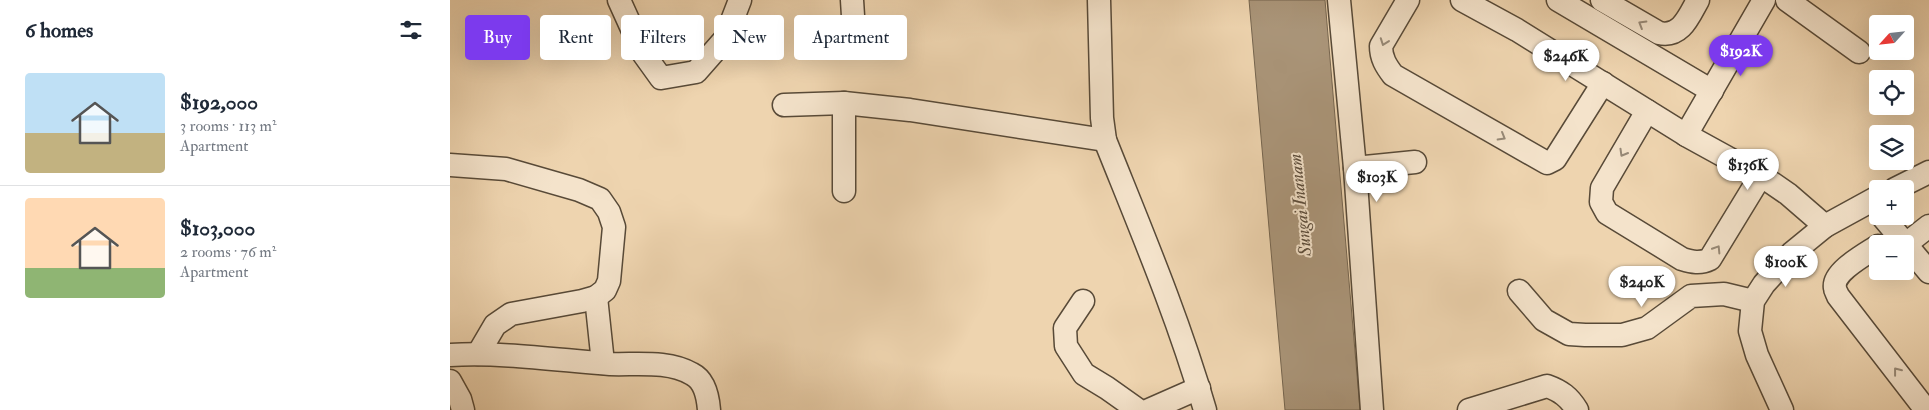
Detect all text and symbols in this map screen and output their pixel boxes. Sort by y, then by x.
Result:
chip: Buy [465,15,530,60]
chip: Rent [540,15,611,60]
chip: Filters [621,15,704,60]
chip: New [714,15,784,60]
chip: Apartment [794,15,907,60]
north arrow [1869,15,1914,60]
map controls [1869,15,1914,280]
icon: filters [397,16,425,44]
text: 6 homes [25,17,93,44]
one-way arrow [1639,20,1648,30]
pin: $192K [1706,34,1776,77]
one-way arrow [1380,37,1390,46]
pin: $246K [1531,39,1601,82]
text: $192K [1720,41,1762,61]
text: $246K [1543,46,1589,66]
button: locate [1869,70,1914,115]
text: $192,000 [180,89,258,116]
icon: home [65,93,125,153]
text: 3 rooms · 113 m² [180,116,276,136]
button: layers [1869,125,1914,170]
one-way arrow [1497,131,1506,141]
text: Apartment [180,136,248,156]
one-way arrow [1619,147,1629,156]
pin: $136K [1713,148,1783,191]
water label: Sungai Inanam [1284,153,1317,258]
text: $136K [1728,155,1768,175]
pin: $103K [1342,160,1412,203]
text: $103K [1357,167,1397,187]
button: + [1869,180,1914,225]
text: $103,000 [180,215,255,242]
icon: home [65,218,125,278]
button: − [1869,235,1914,280]
text: 2 rooms · 76 m² [180,242,276,262]
one-way arrow [1711,245,1720,254]
pin: $100K [1751,246,1821,288]
text: $100K [1765,252,1807,272]
text: Apartment [180,262,248,282]
pin: $240K [1607,266,1677,308]
text: $240K [1619,272,1665,292]
one-way arrow [1894,368,1902,377]

